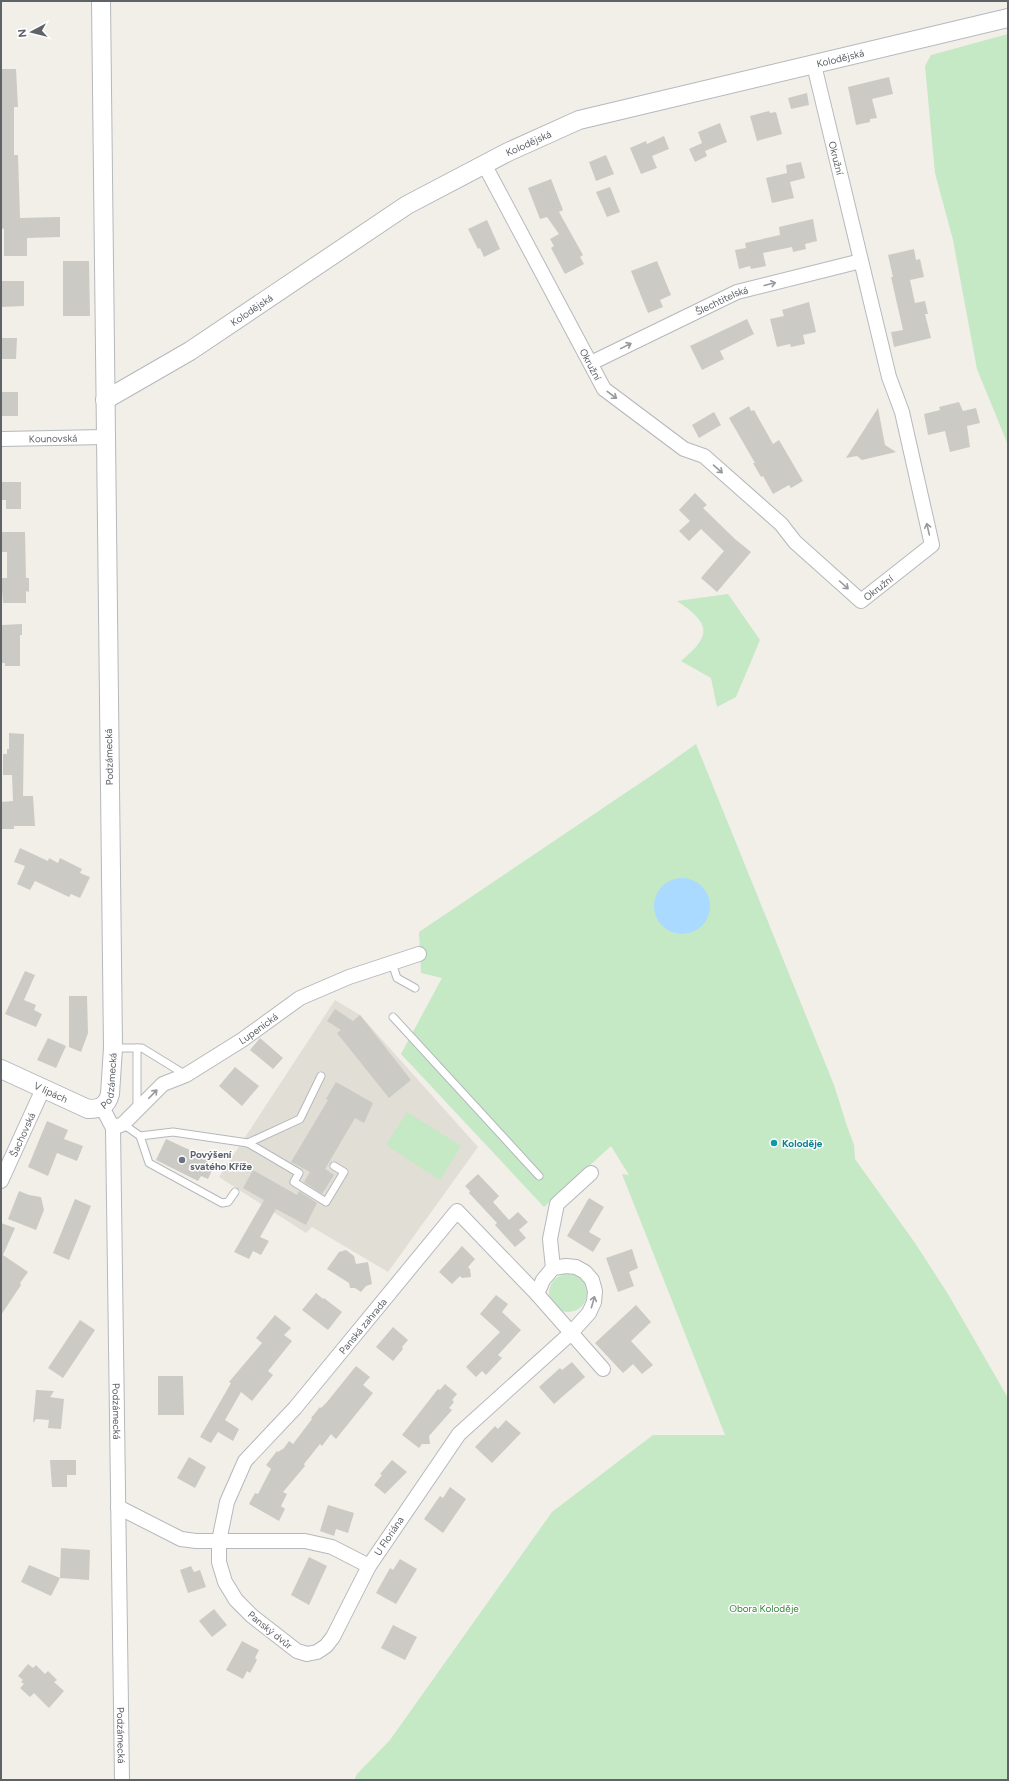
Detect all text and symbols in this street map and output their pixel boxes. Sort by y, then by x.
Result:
north arrow [12,12,52,52]
text: N [16,28,30,38]
street label: Kolodějská [815,46,865,70]
street label: Kolodějská [504,127,553,159]
street label: Okružní [826,140,847,177]
one-way arrow [763,279,776,287]
street label: Šlechtitelská [693,283,749,318]
street label: Kolodějská [228,291,275,329]
one-way arrow [619,342,631,349]
street label: Okružní [577,346,605,383]
one-way arrow [606,390,617,399]
street label: Kounovská [29,431,77,445]
one-way arrow [713,464,723,473]
one-way arrow [924,523,932,536]
street label: Okružní [861,571,896,603]
one-way arrow [839,581,849,590]
street label: Podzámecká [102,729,116,785]
street label: Lupenická [236,1010,280,1047]
street label: Podzámecká [98,1052,119,1112]
street label: V lipách [32,1079,70,1106]
one-way arrow [148,1089,158,1099]
street label: Šachovská [6,1110,38,1159]
place label: Koloděje [782,1137,823,1150]
marker: Koloděje [769,1138,779,1148]
place label: Povýšení svatého Kříže [190,1148,253,1173]
marker: Povýšení svatého Kříže [177,1155,187,1165]
street label: Panská zahrada [336,1295,389,1356]
one-way arrow [590,1295,597,1308]
street label: Podzámecká [110,1383,124,1440]
street label: U Floriána [371,1514,407,1558]
park label: Obora Koloděje [729,1602,799,1615]
street label: Panský dvůr [245,1608,295,1652]
street label: Podzámecká [114,1707,128,1764]

